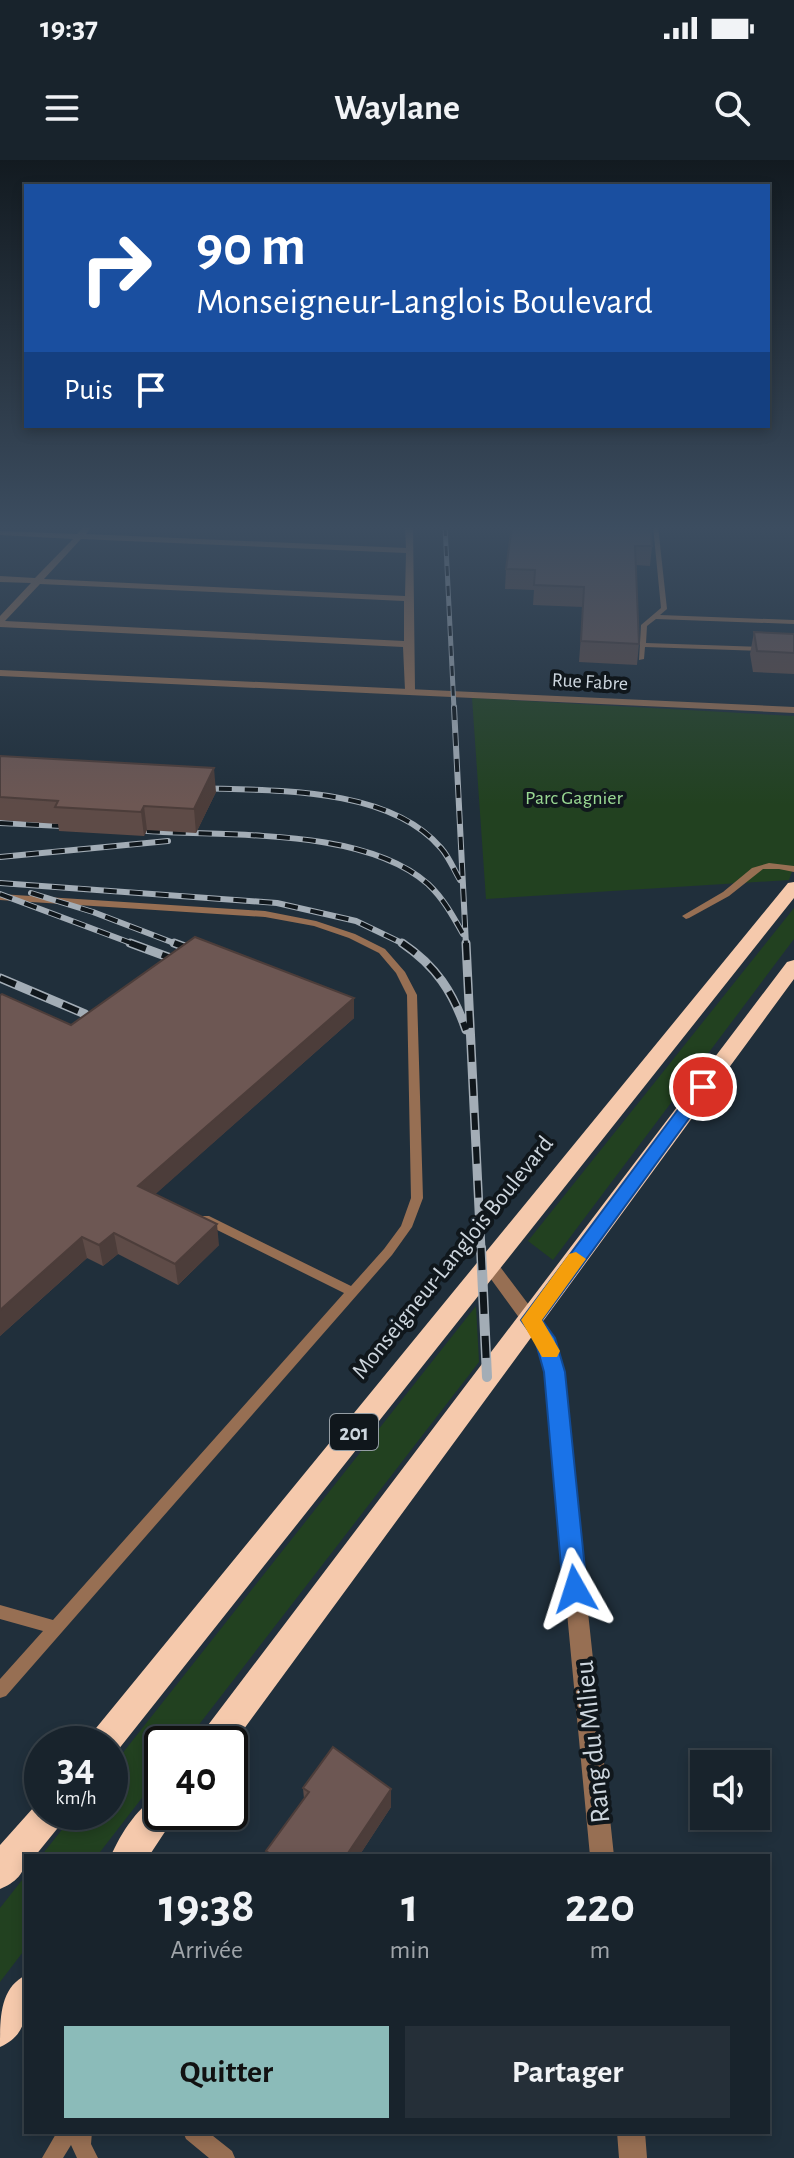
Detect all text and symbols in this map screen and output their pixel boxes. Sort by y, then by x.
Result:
text: 19:37 [40,13,98,43]
icon: menu [40,86,84,130]
icon: search [710,86,754,130]
text: Waylane [334,90,460,126]
icon: right [64,216,168,320]
text: 90 m [196,219,306,275]
text: Monseigneur-Langlois Boulevard [196,284,653,320]
icon: arrive [129,368,173,412]
text: Puis [64,375,113,405]
street label: Rue Fabre [551,670,629,694]
park label: Parc Gagnier [525,788,624,808]
pin [669,1053,737,1121]
icon: arrive [681,1065,725,1109]
street label: Monseigneur-Langlois Boulevard [348,1132,558,1384]
road number: 201 [330,1414,378,1450]
position arrow [533,1547,617,1631]
street label: Rang du Milieu [571,1659,615,1825]
speed limit sign: 40 [144,1726,248,1830]
text: 34 [57,1748,95,1788]
map controls [690,1750,770,1830]
button: sound [690,1750,770,1830]
text: km/h [55,1788,97,1808]
text: 19:38 [159,1883,255,1931]
text: 1 [401,1883,418,1931]
text: 220 [565,1883,635,1931]
text: Arrivée [171,1937,243,1963]
text: min [390,1937,430,1963]
text: m [590,1937,610,1963]
button: Quitter [64,2026,389,2118]
button: Partager [405,2026,730,2118]

